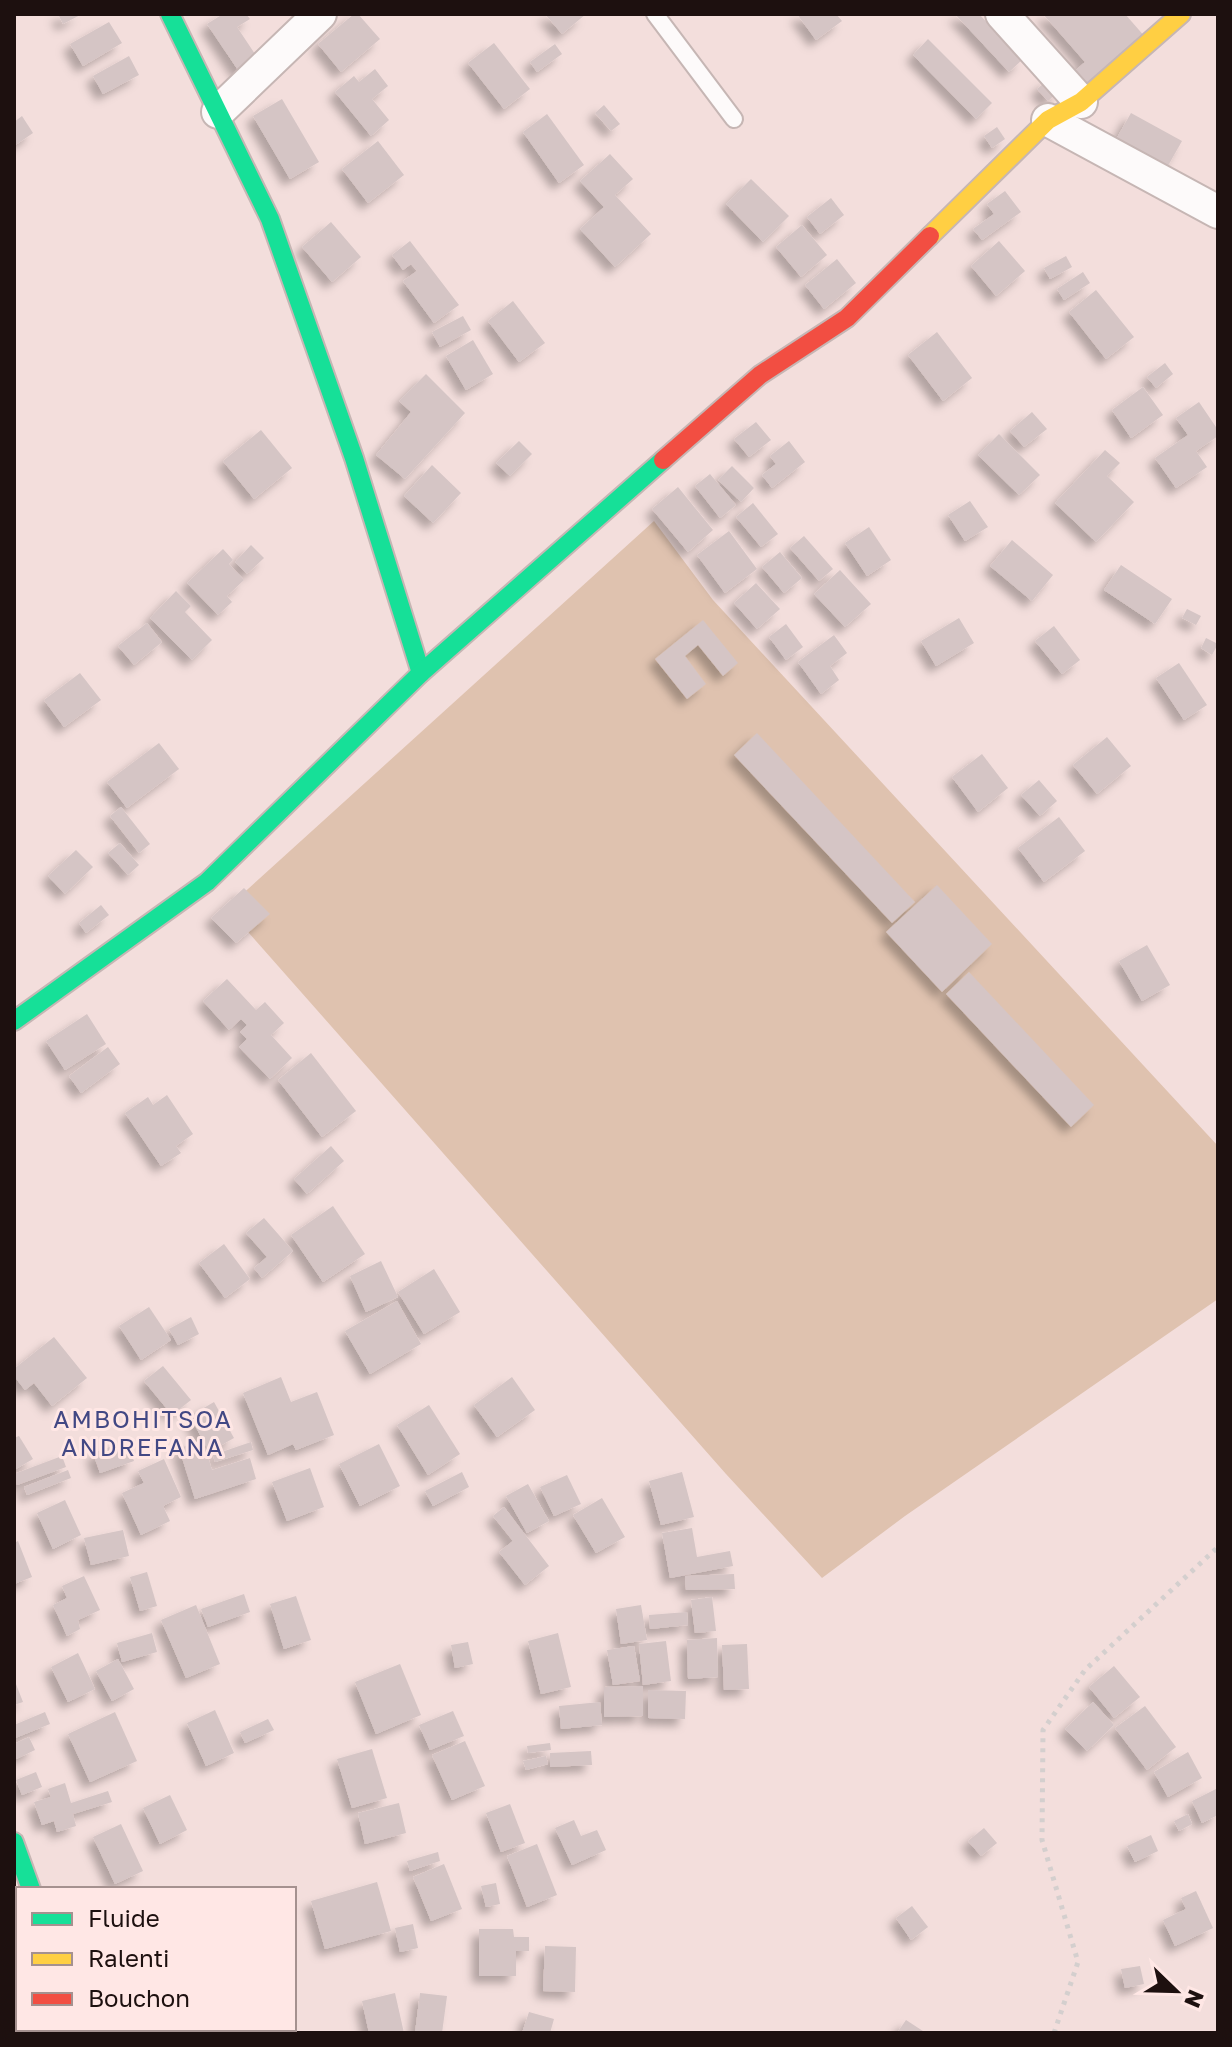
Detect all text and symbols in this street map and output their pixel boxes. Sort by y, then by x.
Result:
district label: AMBOHITSOA ANDREFANA [53,1404,233,1461]
legend [16,1887,296,2031]
text: Fluide [88,1903,160,1932]
text: Ralenti [88,1943,170,1972]
north arrow [1136,1951,1216,2031]
text: Bouchon [88,1983,190,2012]
text: N [1179,1986,1211,2012]

